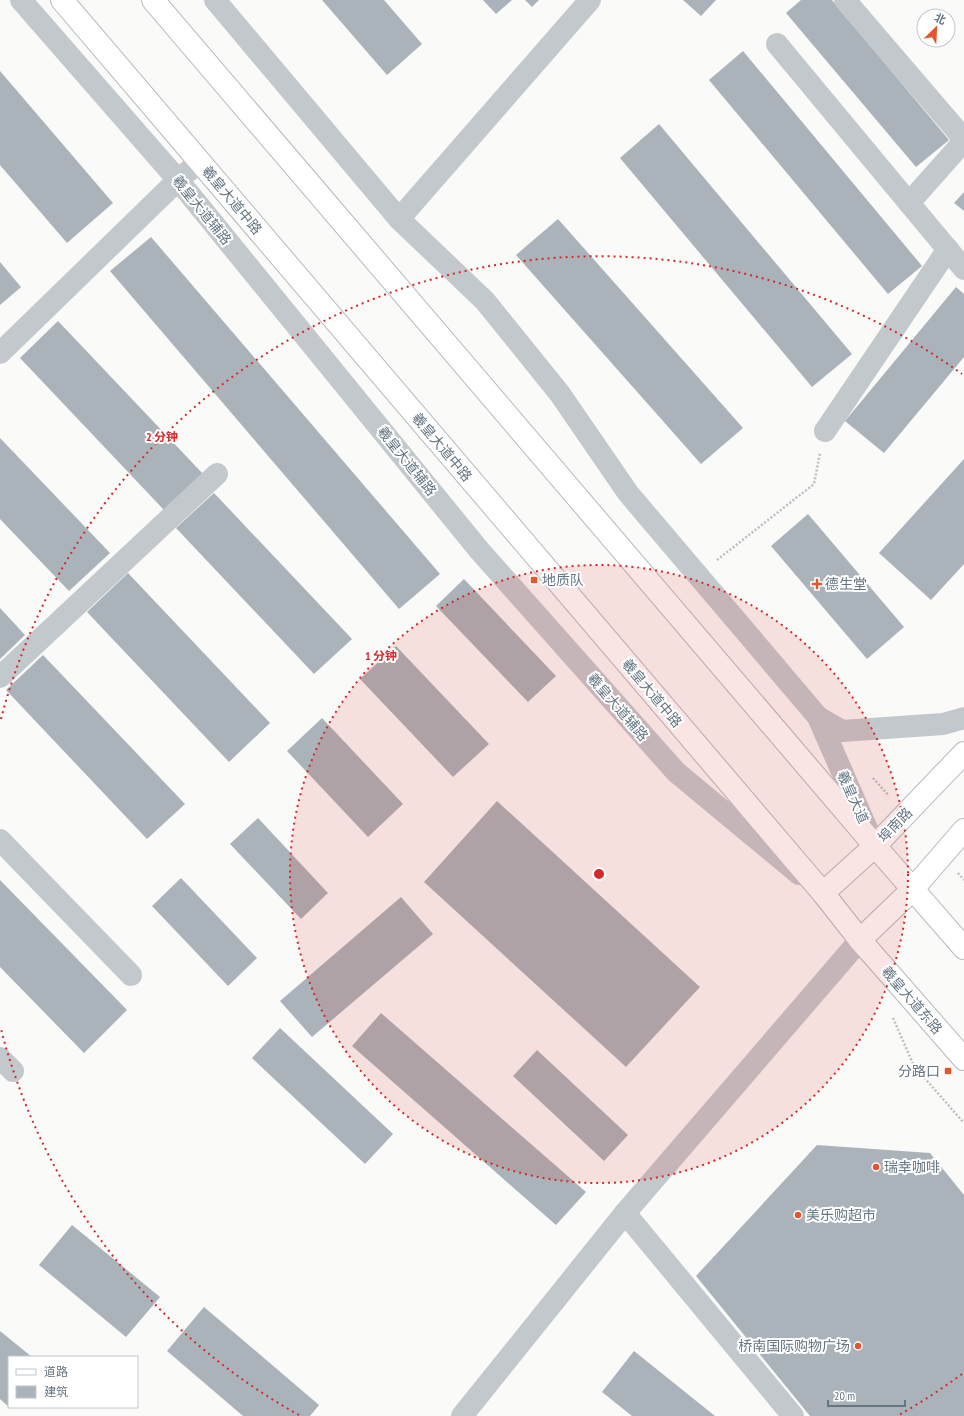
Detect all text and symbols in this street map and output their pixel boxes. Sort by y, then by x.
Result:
north arrow [916,8,956,48]
text: 北 [932,10,948,27]
street label: 羲皇大道中路 [198,162,266,238]
street label: 羲皇大道辅路 [169,172,235,248]
street label: 羲皇大道中路 [408,409,476,485]
street label: 羲皇大道辅路 [374,423,440,499]
text: 2 分钟 [146,429,178,444]
place label: 地质队 [542,571,584,589]
marker: 地质队 [529,575,539,585]
place label: 德生堂 [825,575,867,593]
marker: 德生堂 [812,579,822,589]
text: 1 分钟 [365,648,397,663]
street label: 羲皇大道中路 [618,655,686,731]
street label: 羲皇大道辅路 [584,669,652,745]
street label: 羲皇大道 [833,768,873,826]
street label: 埠南路 [874,804,916,846]
centre of rings [592,867,606,881]
street label: 羲皇大道东路 [878,962,946,1038]
place label: 分路口 [898,1062,940,1080]
marker: 分路口 [943,1066,953,1076]
place label: 瑞幸咖啡 [884,1158,940,1176]
marker: 瑞幸咖啡 [871,1162,881,1172]
place label: 美乐购超市 [806,1206,876,1224]
marker: 美乐购超市 [793,1210,803,1220]
place label: 桥南国际购物广场 [738,1337,850,1355]
marker: 桥南国际购物广场 [853,1341,863,1351]
legend [8,1356,138,1408]
text: 道路 [44,1364,68,1379]
scale bar [828,1382,905,1408]
text: 建筑 [44,1384,68,1399]
text: 20 m [834,1388,855,1403]

